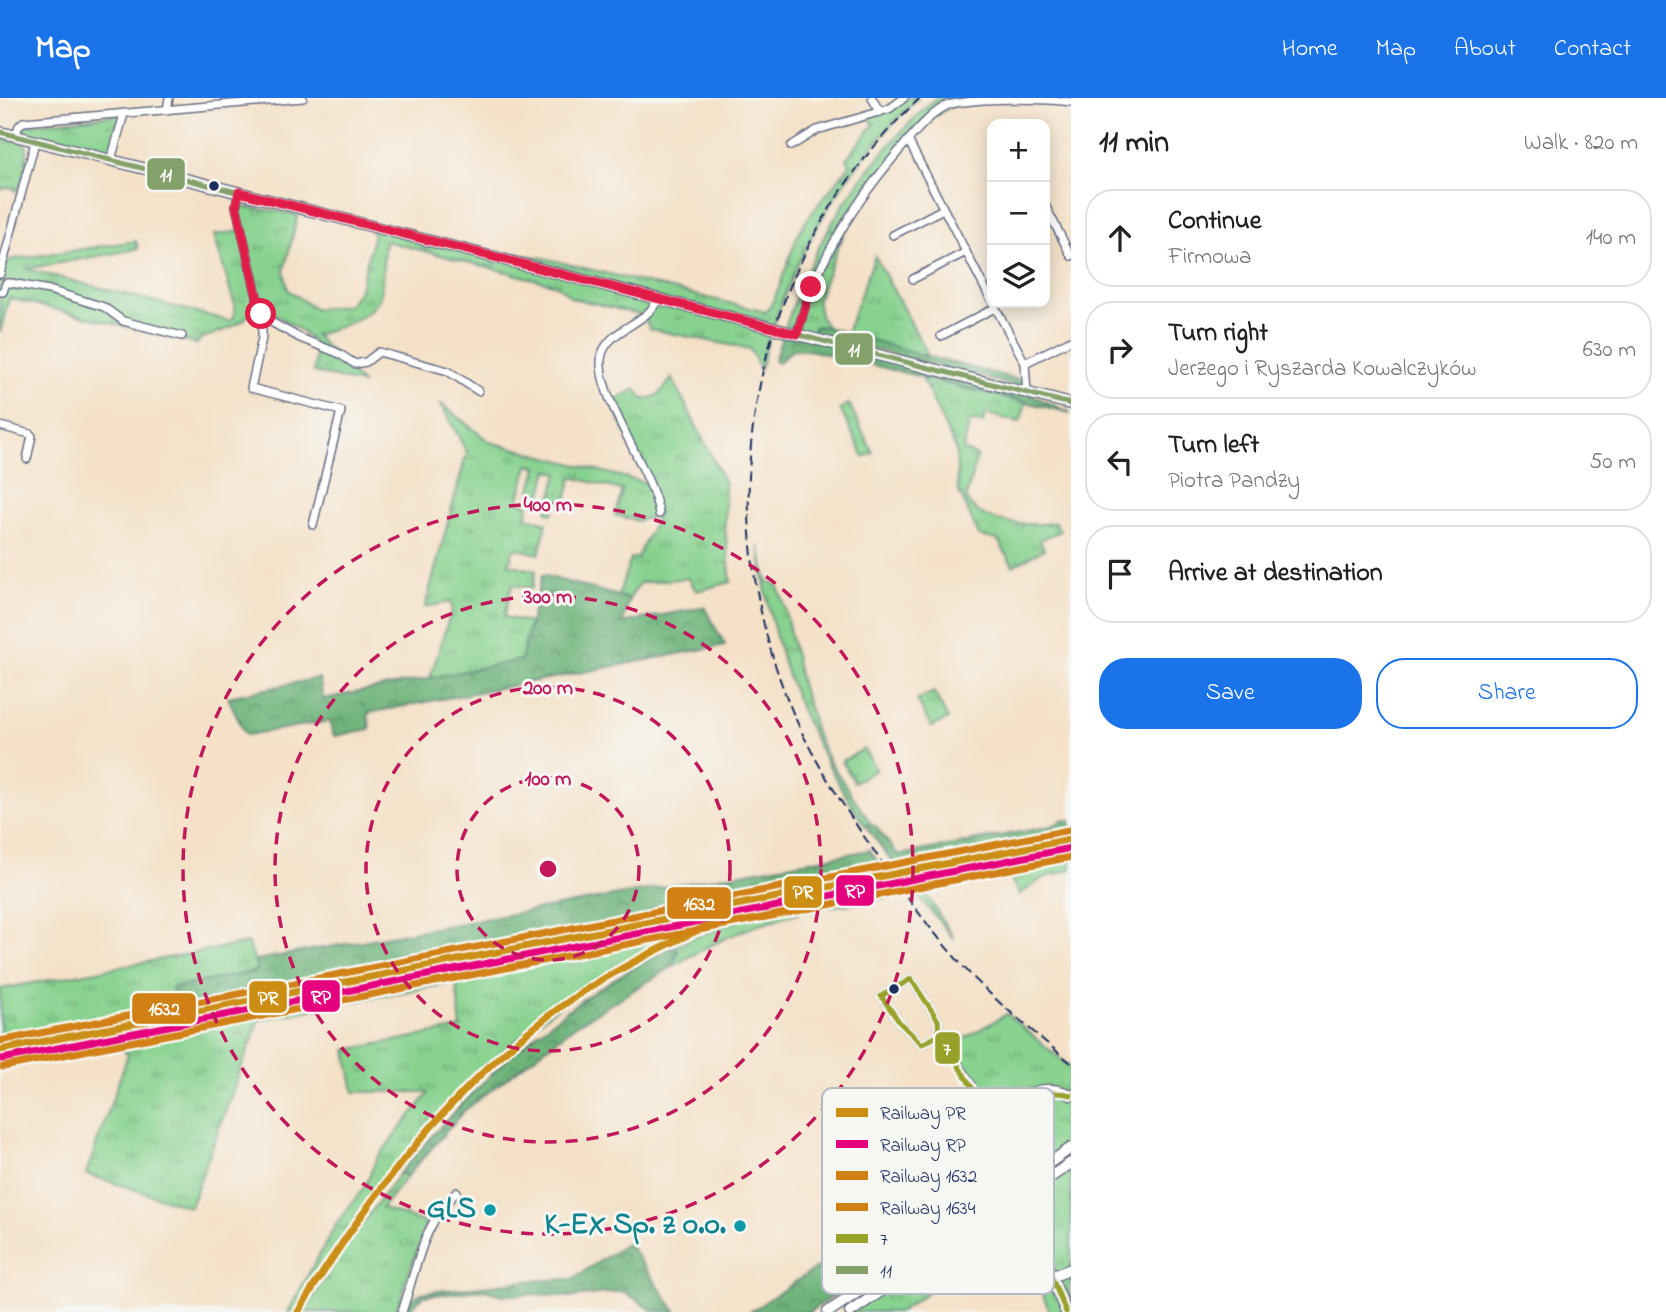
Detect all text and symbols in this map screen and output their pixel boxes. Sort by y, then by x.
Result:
text: Map [35,25,91,73]
text: Home [1282,32,1338,67]
text: Map [1376,32,1416,67]
text: About [1454,32,1516,67]
text: Contact [1554,32,1631,67]
map controls [987,119,1050,308]
button: + [987,119,1050,182]
text: 11 min [1099,122,1169,166]
text: Walk · 820 m [1524,127,1638,160]
line badge: 11 [146,157,186,191]
text: 11 [160,163,172,190]
unlabelled marker [207,179,221,193]
button: − [987,182,1050,245]
text: Continue [1168,203,1261,241]
icon: ahead [1101,219,1139,257]
text: 140 m [1586,222,1636,255]
text: Firmowa [1168,241,1252,274]
button: layers [987,245,1050,308]
route end [795,271,826,302]
route start [245,298,276,329]
text: Turn right [1168,315,1268,353]
icon: right [1101,331,1139,369]
line badge: 11 [834,332,874,366]
text: 630 m [1583,334,1636,367]
text: 11 [848,338,860,365]
text: Jerzego i Ryszarda Kowalczyków [1168,353,1476,386]
text: Turn left [1168,427,1259,465]
icon: left [1101,443,1139,481]
text: 50 m [1589,446,1636,479]
text: Piotra Pandzy [1168,465,1300,498]
text: 400 m [524,491,572,521]
icon: arrive [1101,555,1139,593]
text: Arrive at destination [1168,555,1383,593]
text: 300 m [523,583,572,613]
button: Save [1099,658,1362,729]
button: Share [1376,658,1638,729]
text: 200 m [522,674,573,704]
text: 100 m [525,765,571,795]
centre of rings [536,857,560,881]
line badge: RP [835,874,875,907]
line badge: PR [783,875,823,909]
text: RP [845,879,865,906]
text: PR [793,880,814,907]
line badge: 1632 [666,886,732,920]
text: 1632 [683,892,715,919]
line badge: RP [301,979,341,1013]
line badge: PR [248,980,288,1014]
unlabelled marker [887,982,901,996]
text: RP [311,985,331,1012]
text: PR [258,986,279,1013]
line badge: 1632 [131,992,197,1025]
text: 1632 [148,997,180,1024]
line badge: 7 [934,1031,961,1065]
text: 7 [943,1037,951,1064]
legend [822,1088,1054,1294]
text: Railway PR [880,1101,966,1129]
text: Railway RP [880,1133,966,1161]
text: Railway 1632 [880,1164,977,1192]
place label: GLS [427,1188,476,1232]
text: Railway 1634 [880,1196,976,1224]
marker: GLS [482,1202,498,1218]
place label: K-EX Sp. z o.o. [545,1204,726,1248]
marker: K-EX Sp. z o.o. [732,1218,748,1234]
text: 7 [880,1227,888,1254]
text: 11 [880,1259,892,1286]

